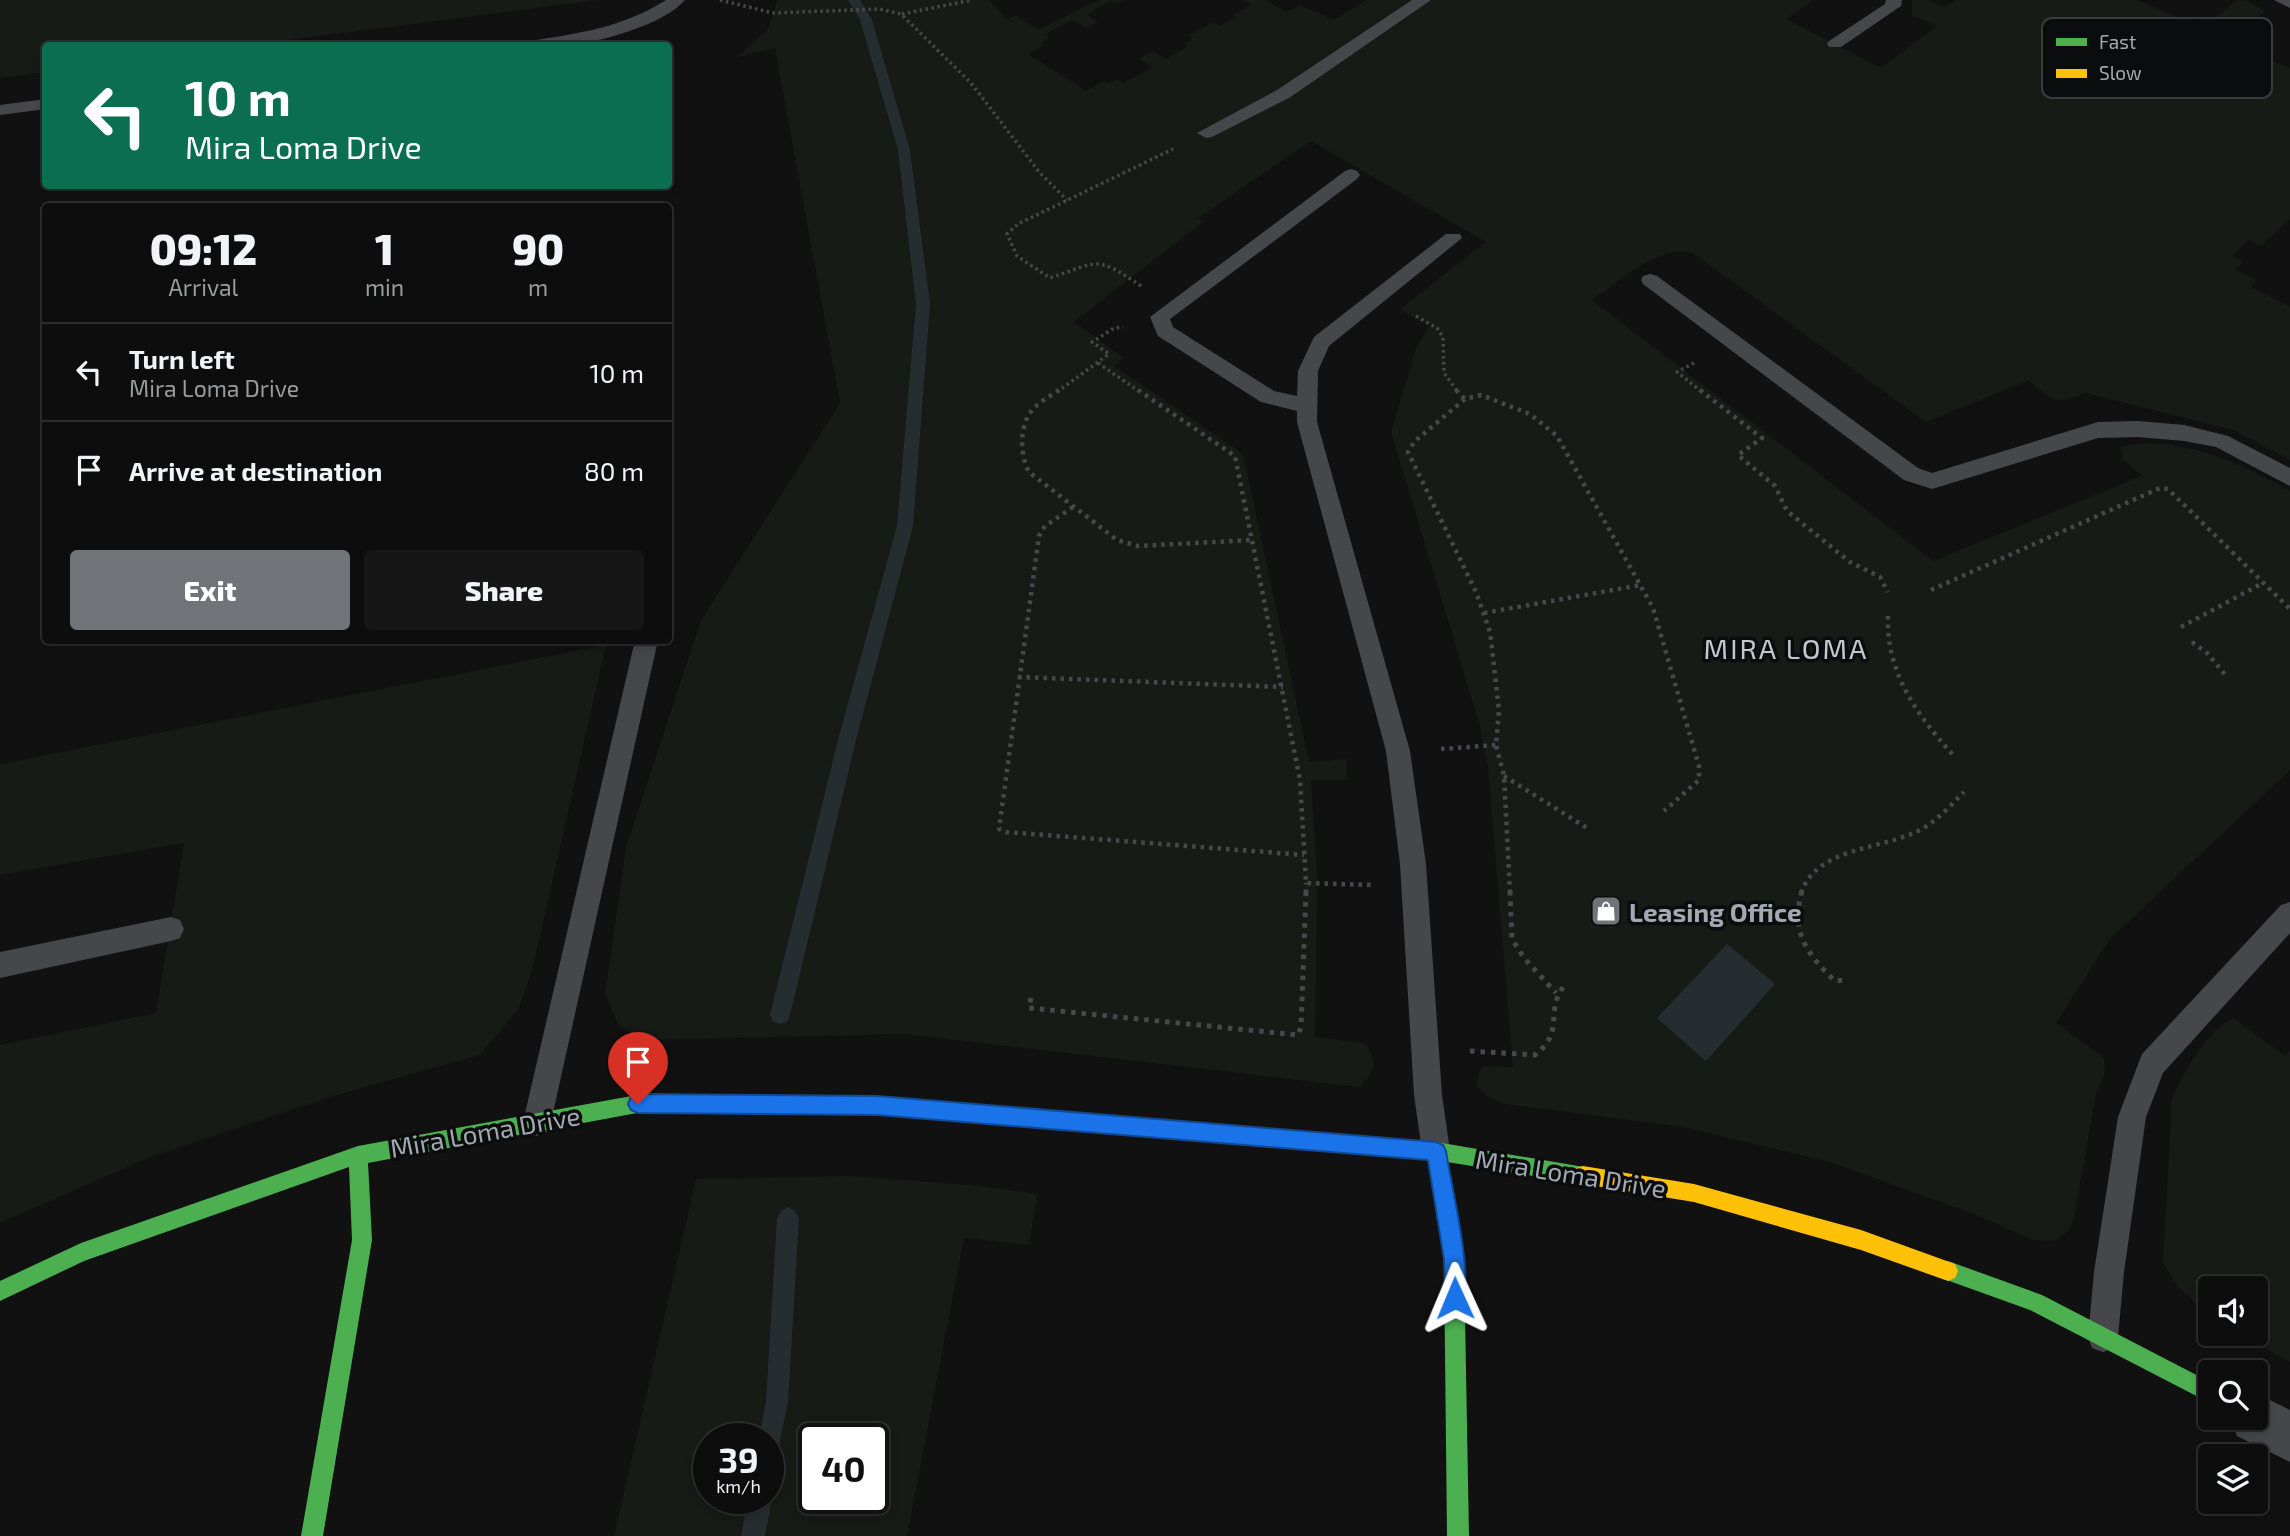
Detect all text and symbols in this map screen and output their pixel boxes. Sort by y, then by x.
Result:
legend [2042,18,2272,98]
text: Fast [2099,30,2136,53]
text: Slow [2099,61,2142,84]
text: 10 m [185,67,291,126]
icon: left [70,70,161,161]
text: Mira Loma Drive [185,127,422,165]
text: 09:12 [150,223,257,273]
text: 1 [375,223,394,273]
text: 90 [512,223,564,273]
text: Arrival [168,273,238,301]
text: min [365,273,404,301]
text: m [528,273,548,301]
text: Turn left [129,343,235,374]
icon: left [70,353,108,391]
text: 10 m [589,357,644,388]
text: Mira Loma Drive [129,374,299,402]
icon: arrive [70,451,108,489]
text: Arrive at destination [129,455,382,486]
text: 80 m [584,455,644,486]
button: Exit [70,550,350,630]
button: Share [364,550,644,630]
district label: MIRA LOMA [1704,631,1868,665]
shop icon: Leasing Office [1589,894,1623,928]
place label: Leasing Office [1629,896,1802,927]
pin [608,1032,668,1104]
icon: arrive [619,1043,657,1081]
street label: Mira Loma Drive [388,1099,582,1163]
street label: Mira Loma Drive [1474,1143,1668,1203]
position arrow [1418,1261,1492,1335]
map controls [2198,1276,2268,1514]
button: sound [2198,1276,2268,1346]
button: search [2198,1360,2268,1430]
speed limit sign: 40 [798,1423,889,1514]
text: 39 [718,1438,759,1480]
button: layers [2198,1444,2268,1514]
text: km/h [716,1475,761,1497]

